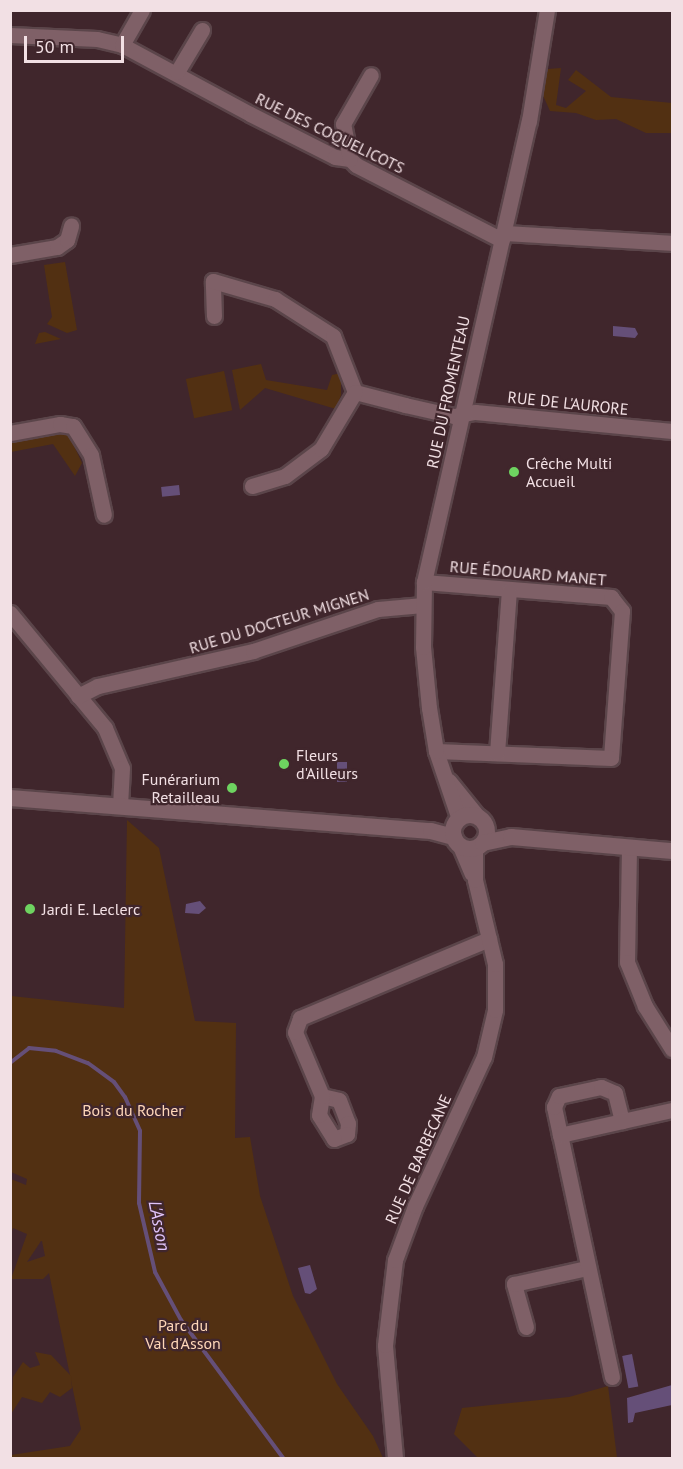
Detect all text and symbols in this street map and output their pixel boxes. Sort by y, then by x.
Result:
scale bar [27,24,128,62]
text: 50 m [35,35,74,58]
street label: RUE DES COQUELICOTS [252,89,408,177]
street label: RUE DU FROMENTEAU [422,314,474,470]
street label: RUE DE L'AURORE [507,387,629,419]
place label: Crêche Multi Accueil [526,453,612,491]
marker: Crêche Multi Accueil [507,465,521,479]
street label: RUE ÉDOUARD MANET [449,557,607,589]
street label: RUE DU DOCTEUR MIGNEN [187,584,371,658]
place label: Fleurs d'Ailleurs [296,745,358,783]
marker: Fleurs d'Ailleurs [277,757,291,771]
place label: Funérarium Retailleau [142,769,220,807]
marker: Funérarium Retailleau [225,781,239,795]
place label: Jardi E. Leclerc [42,899,141,919]
marker: Jardi E. Leclerc [23,902,37,916]
street label: RUE DE BARBECANE [381,1091,455,1227]
park label: Bois du Rocher [82,1100,184,1120]
water label: L'Asson [144,1199,174,1253]
park label: Parc du Val d'Asson [145,1315,221,1353]

